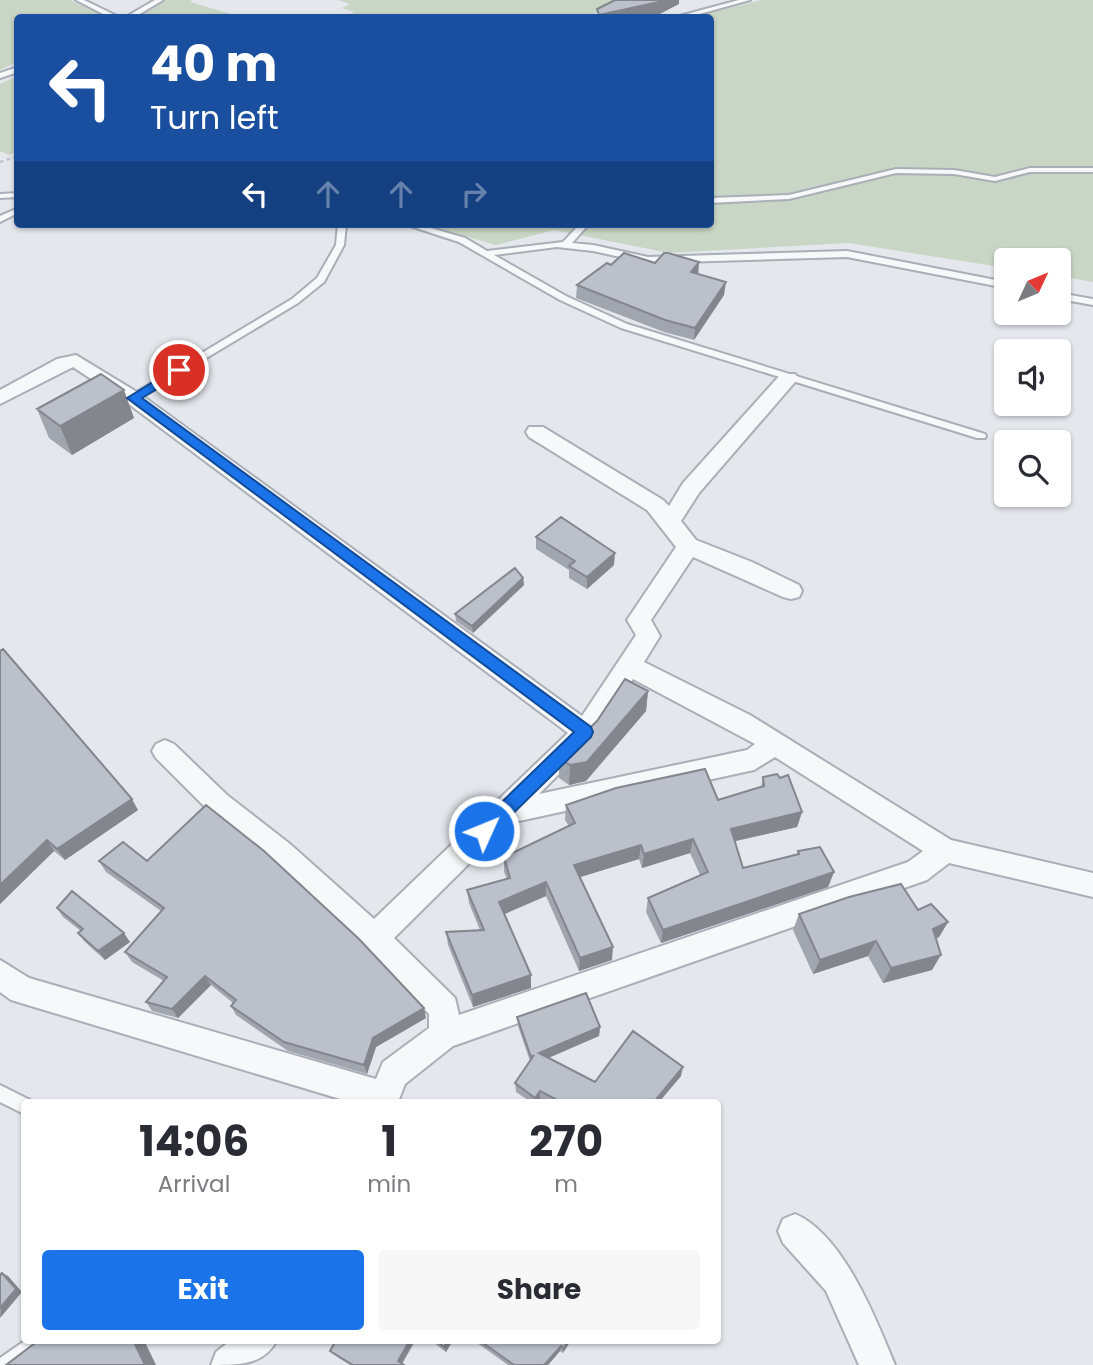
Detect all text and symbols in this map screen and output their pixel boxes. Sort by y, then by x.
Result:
text: 40 m [150,30,277,98]
icon: left [35,42,126,133]
text: Turn left [150,95,279,140]
icon: left [236,175,274,213]
icon: ahead [309,175,347,213]
icon: ahead [382,175,420,213]
icon: right [455,175,493,213]
north arrow [994,248,1071,326]
map controls [994,248,1071,507]
button: sound [994,339,1071,416]
pin [149,340,209,400]
icon: arrive [160,351,198,389]
button: search [994,430,1071,507]
position arrow [447,794,521,868]
text: 14:06 [139,1112,249,1171]
text: 1 [381,1112,397,1171]
text: 270 [529,1112,603,1171]
text: Arrival [158,1168,230,1200]
text: min [367,1168,411,1200]
text: m [554,1168,578,1200]
button: Exit [42,1250,364,1330]
button: Share [378,1250,700,1330]

